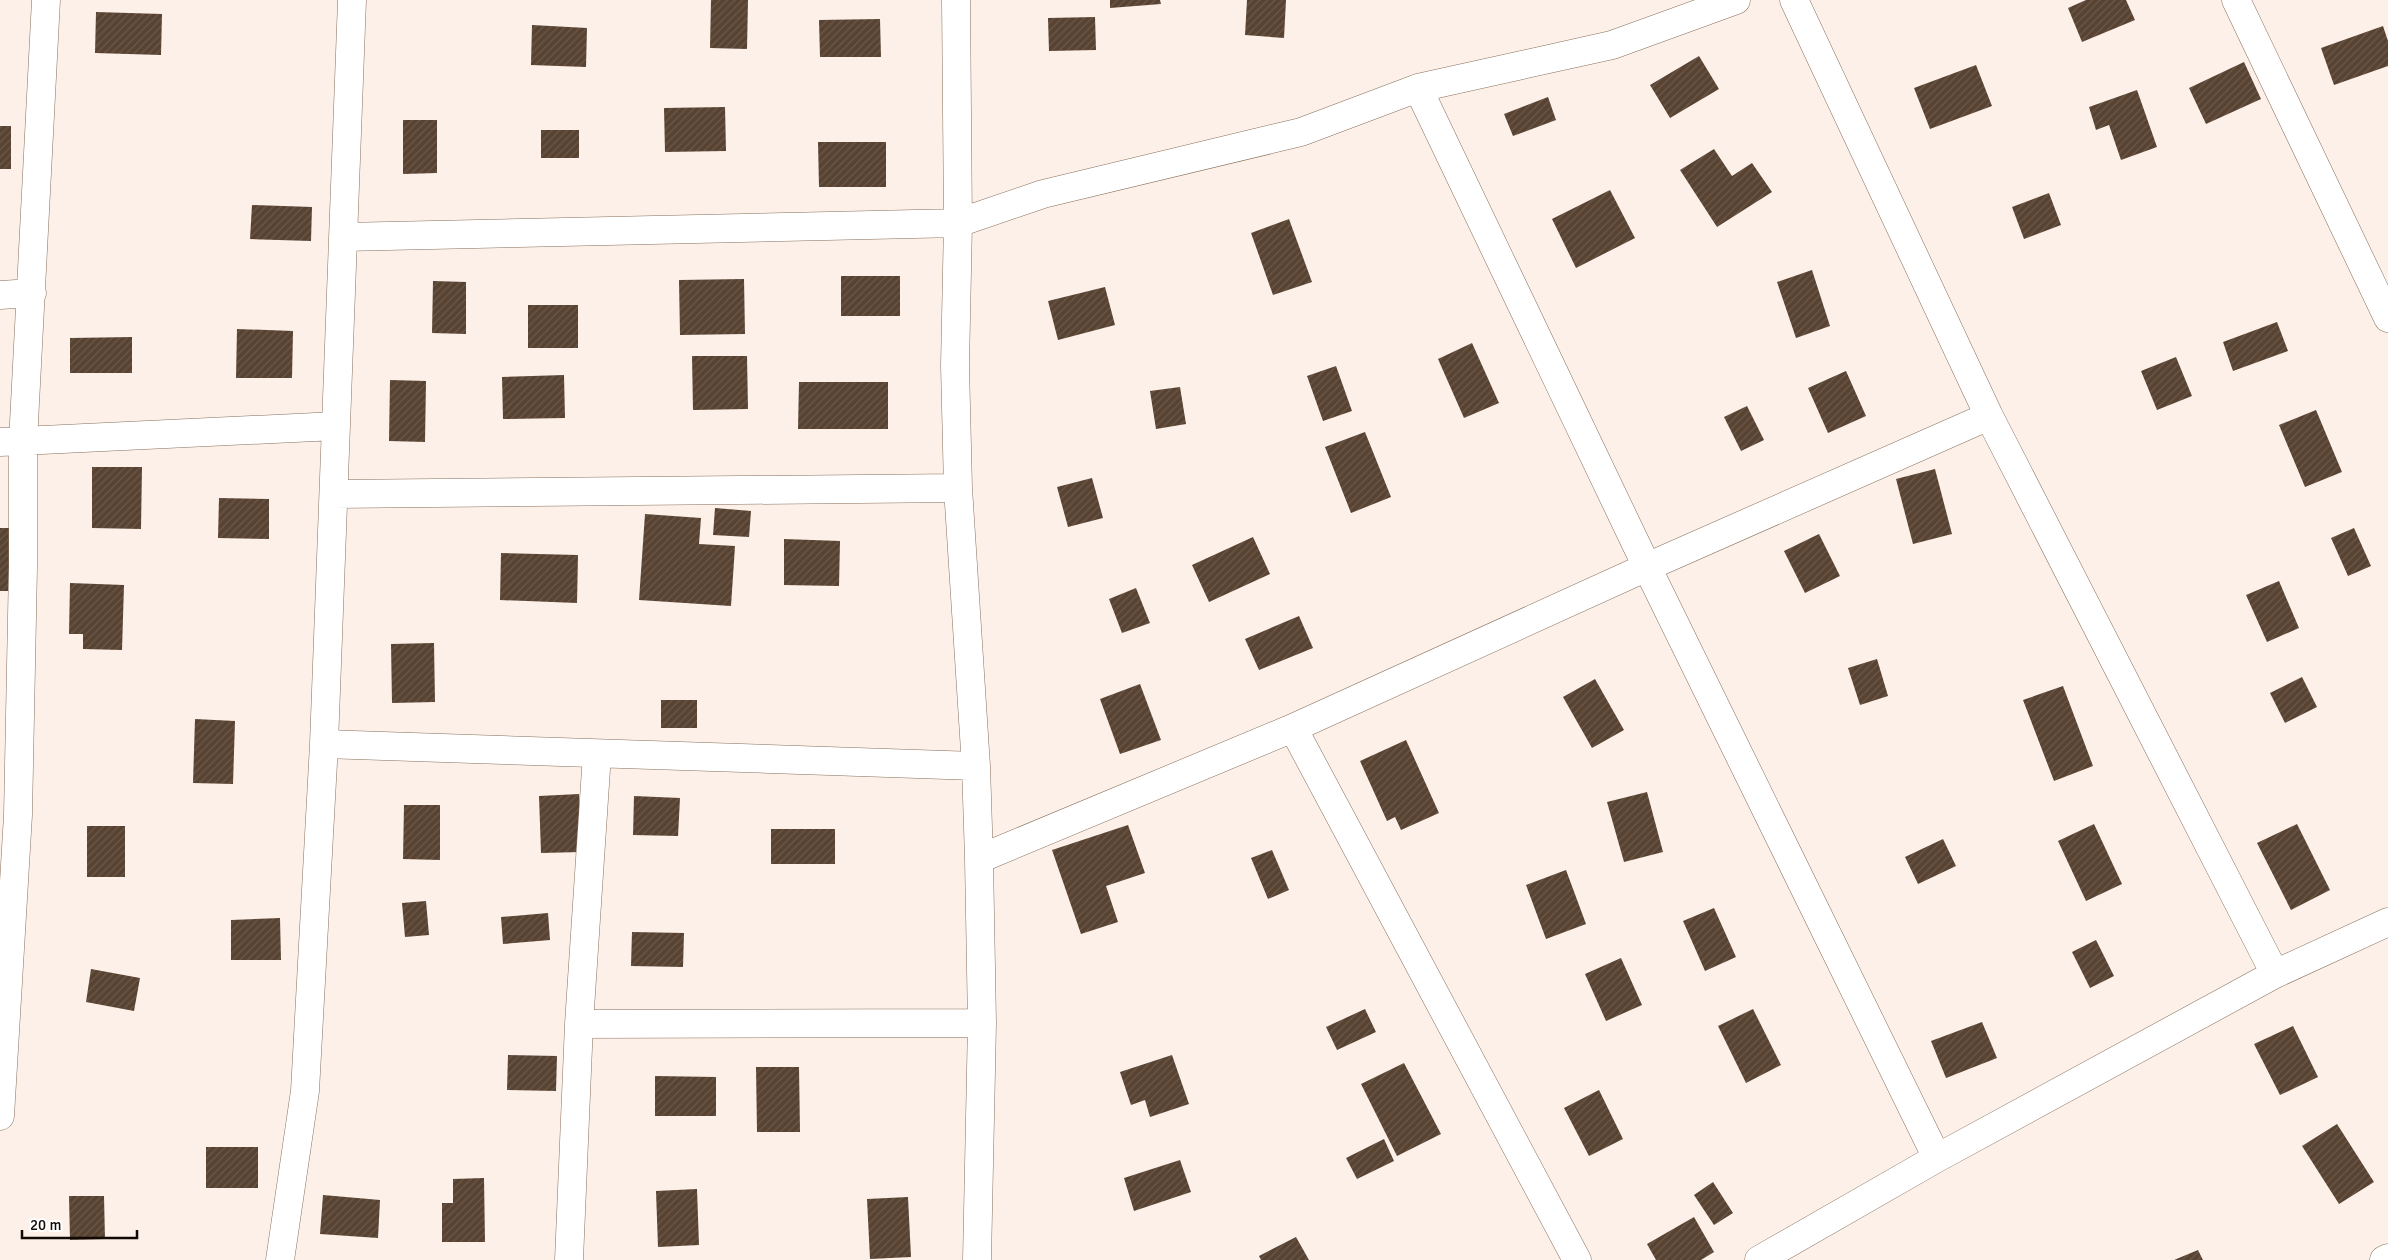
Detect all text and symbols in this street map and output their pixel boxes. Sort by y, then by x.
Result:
scale bar [22,1208,138,1240]
text: 20 m [30,1216,61,1234]

